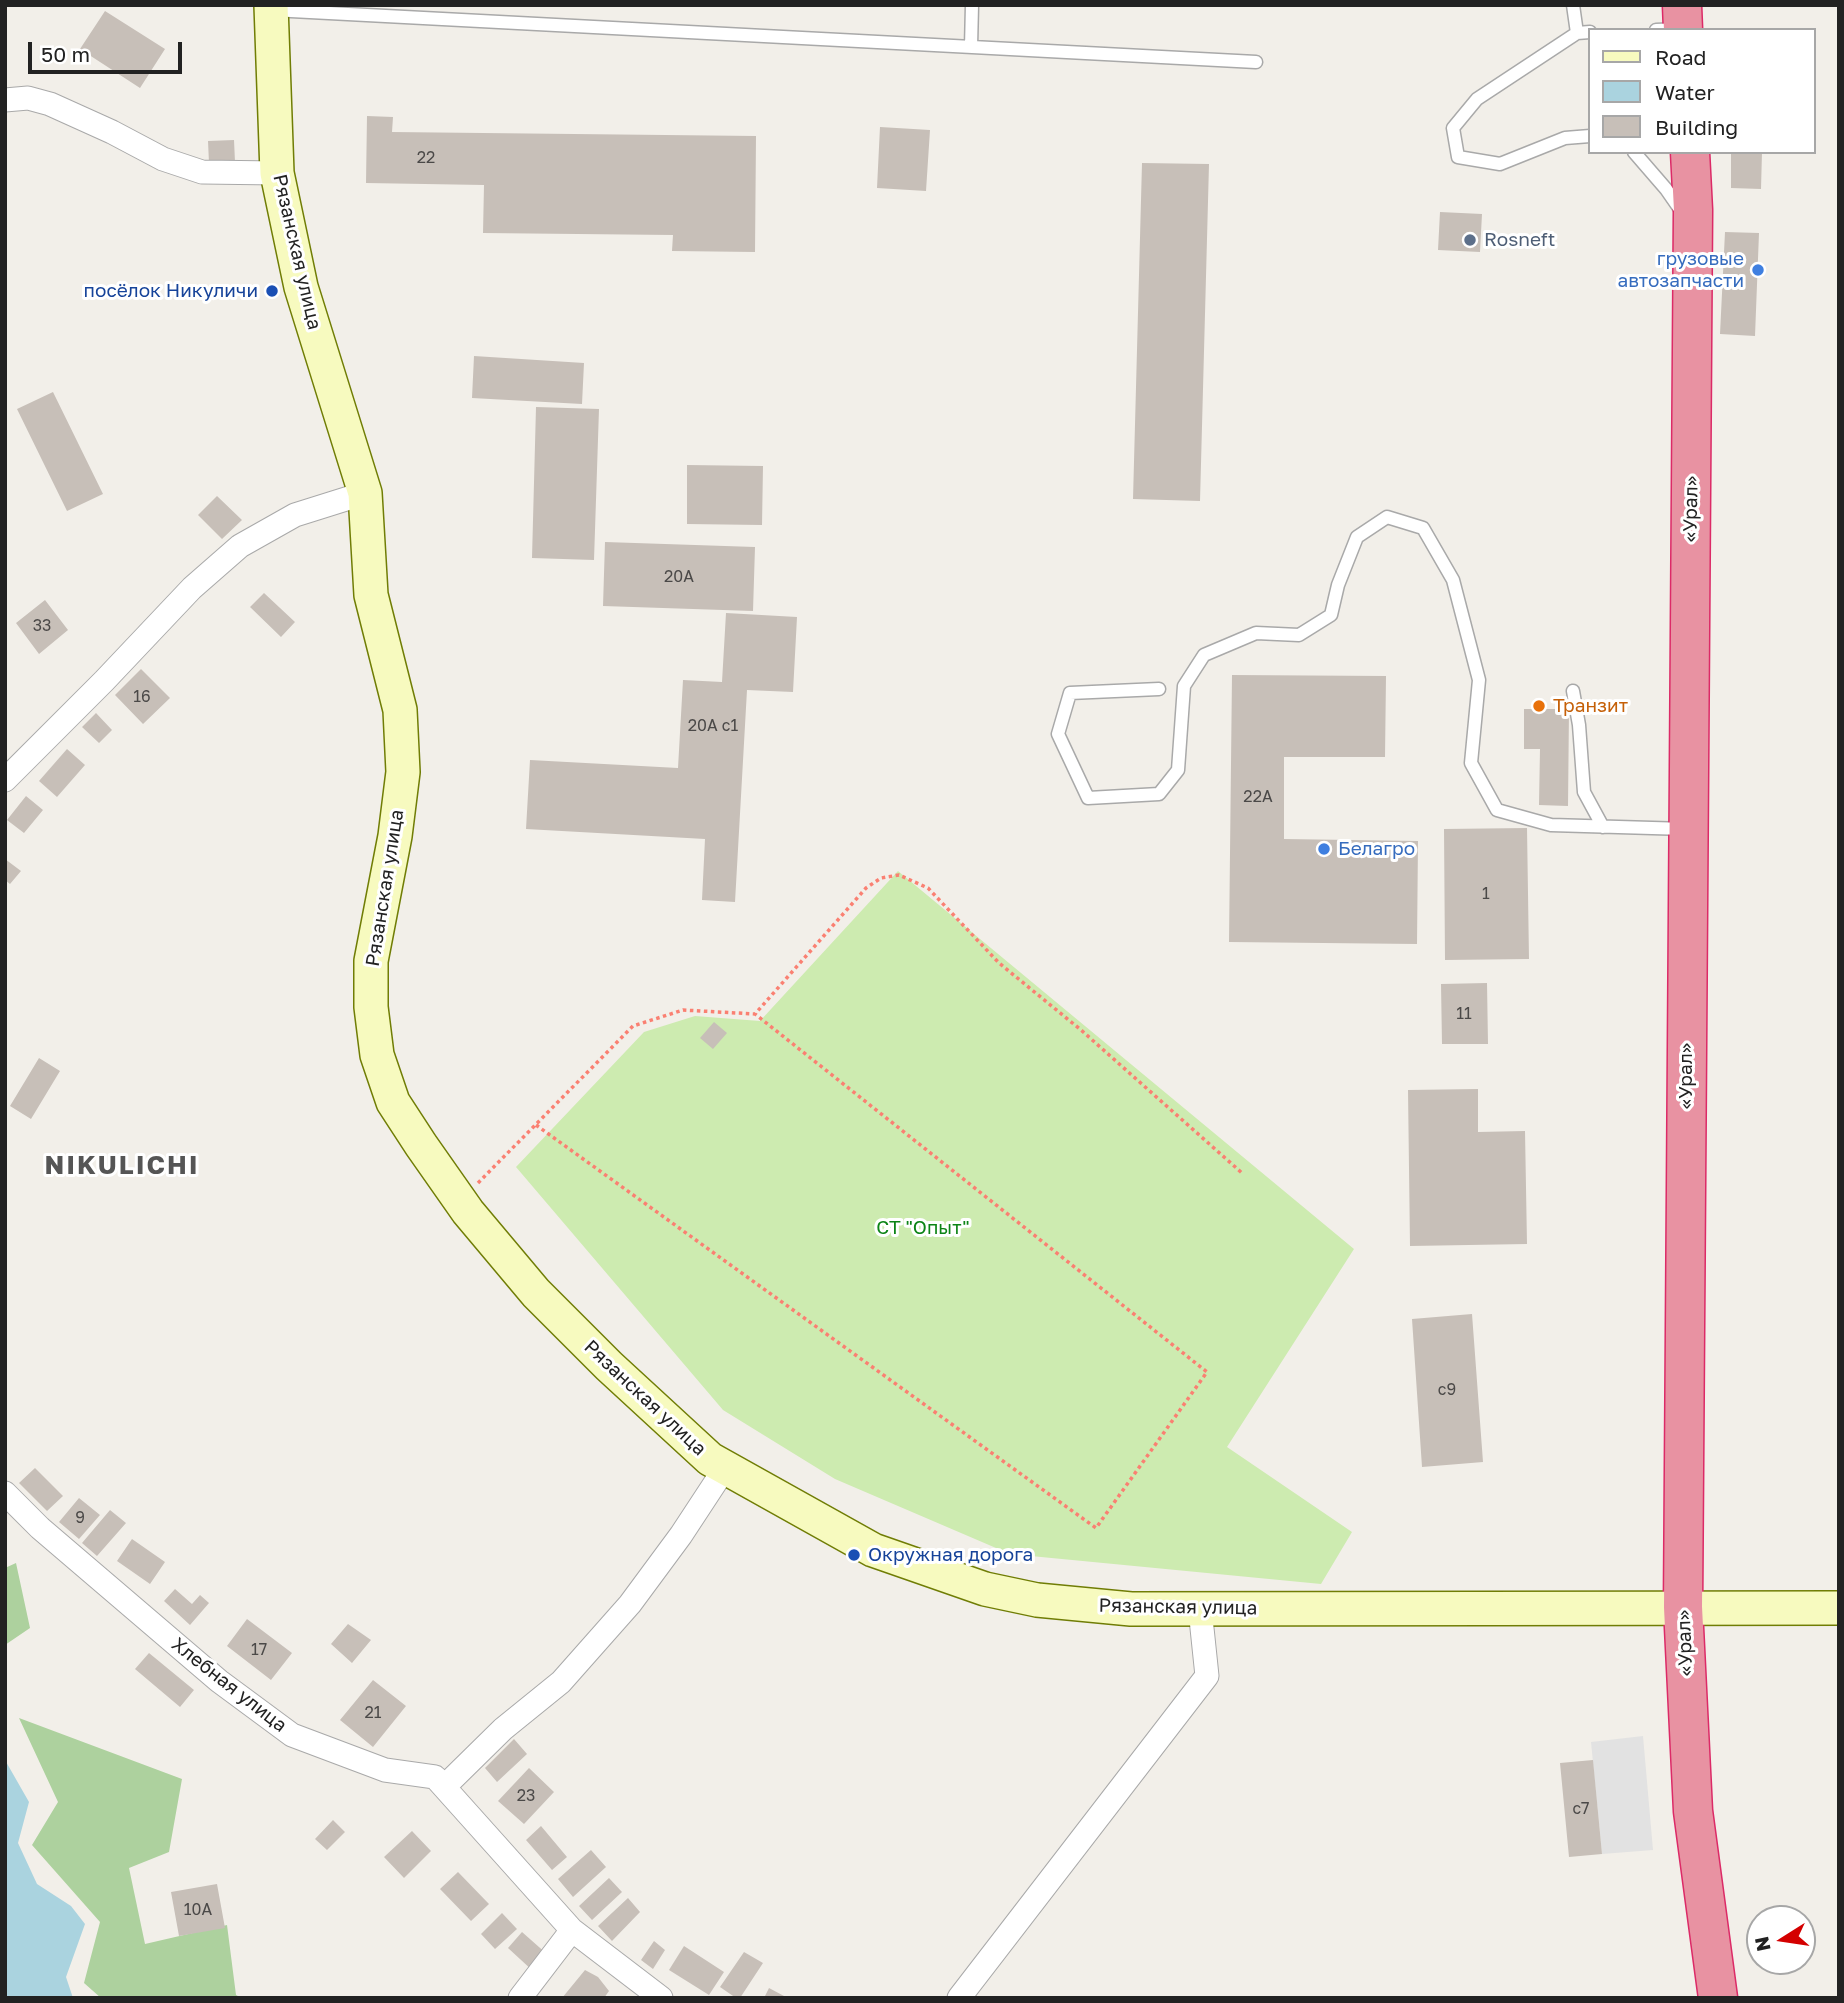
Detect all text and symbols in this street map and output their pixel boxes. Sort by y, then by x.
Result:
scale bar [32,28,186,72]
legend [1588,28,1816,154]
text: 50 m [41,41,90,67]
text: Road [1655,44,1706,70]
text: Water [1655,79,1715,105]
text: Building [1655,114,1738,140]
house number: 22 [417,148,435,168]
street label: Рязанская улица [268,172,326,332]
place label: Rosneft [1484,229,1555,251]
marker: Rosneft [1462,232,1478,248]
place label: грузовые автозапчасти [1618,248,1744,292]
marker: грузовые автозапчасти [1750,262,1766,278]
place label: посёлок Никуличи [84,280,258,302]
marker: посёлок Никуличи [264,283,280,299]
street label: «Урал» [1679,476,1703,542]
house number: 20А [664,567,694,587]
house number: 33 [33,616,51,636]
house number: 16 [133,687,151,707]
place label: Транзит [1553,695,1628,717]
marker: Транзит [1531,698,1547,714]
house number: 20А с1 [688,716,738,736]
house number: 22А [1243,787,1273,807]
street label: Рязанская улица [361,808,409,968]
place label: Белагро [1338,838,1415,860]
marker: Белагро [1316,841,1332,857]
house number: 1 [1482,884,1490,904]
house number: 11 [1456,1004,1472,1024]
street label: «Урал» [1675,1043,1697,1109]
district label: NIKULICHI [46,1150,198,1182]
park label: СТ "Опыт" [876,1217,970,1239]
street label: Рязанская улица [579,1336,711,1460]
house number: с9 [1438,1380,1456,1400]
house number: 9 [75,1508,85,1528]
place label: Окружная дорога [868,1544,1033,1566]
marker: Окружная дорога [846,1547,862,1563]
street label: Рязанская улица [1098,1594,1258,1620]
street label: «Урал» [1672,1609,1698,1677]
street label: Хлебная улица [167,1633,291,1737]
house number: 17 [251,1640,267,1660]
house number: 21 [364,1703,382,1723]
house number: 23 [517,1786,535,1806]
house number: с7 [1572,1799,1590,1819]
house number: 10А [184,1900,212,1920]
north arrow [1746,1905,1816,1975]
text: N [1749,1935,1775,1954]

